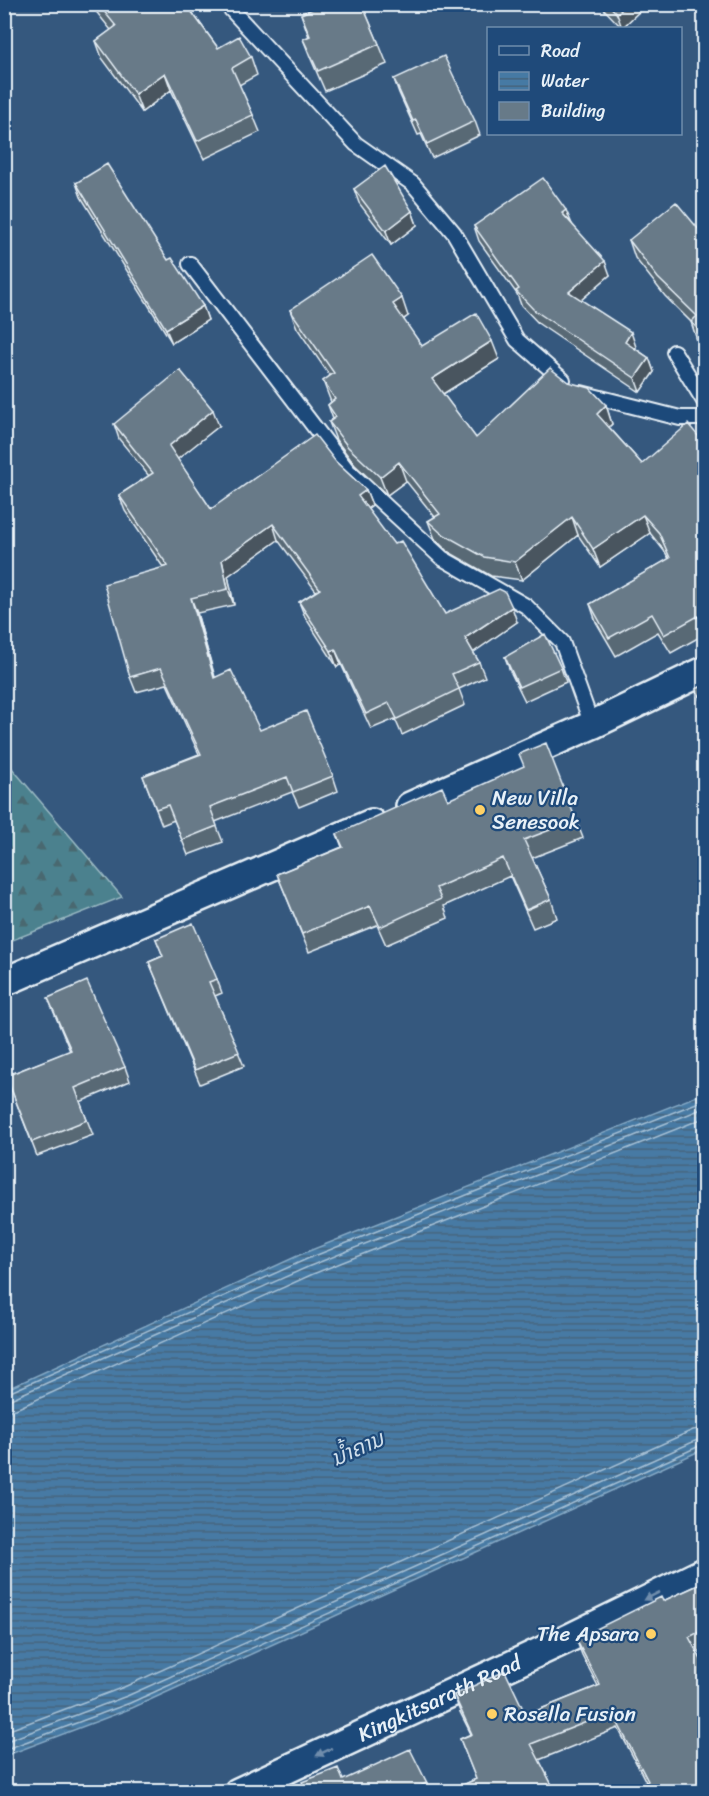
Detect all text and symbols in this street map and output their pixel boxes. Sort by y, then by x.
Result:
legend [487,27,682,135]
text: Road [541,35,581,67]
text: Water [541,65,590,97]
text: Building [541,95,605,127]
place label: New Villa Senesook [492,779,580,841]
marker: New Villa Senesook [473,803,487,817]
water label: ນ້ຳຄານ [324,1419,392,1477]
one-way arrow [643,1592,660,1601]
place label: The Apsara [537,1615,639,1653]
marker: The Apsara [644,1627,658,1641]
street label: Kingkitsarath Road [351,1643,529,1753]
place label: Rosella Fusion [504,1695,636,1733]
marker: Rosella Fusion [485,1707,499,1721]
one-way arrow [315,1747,332,1756]

